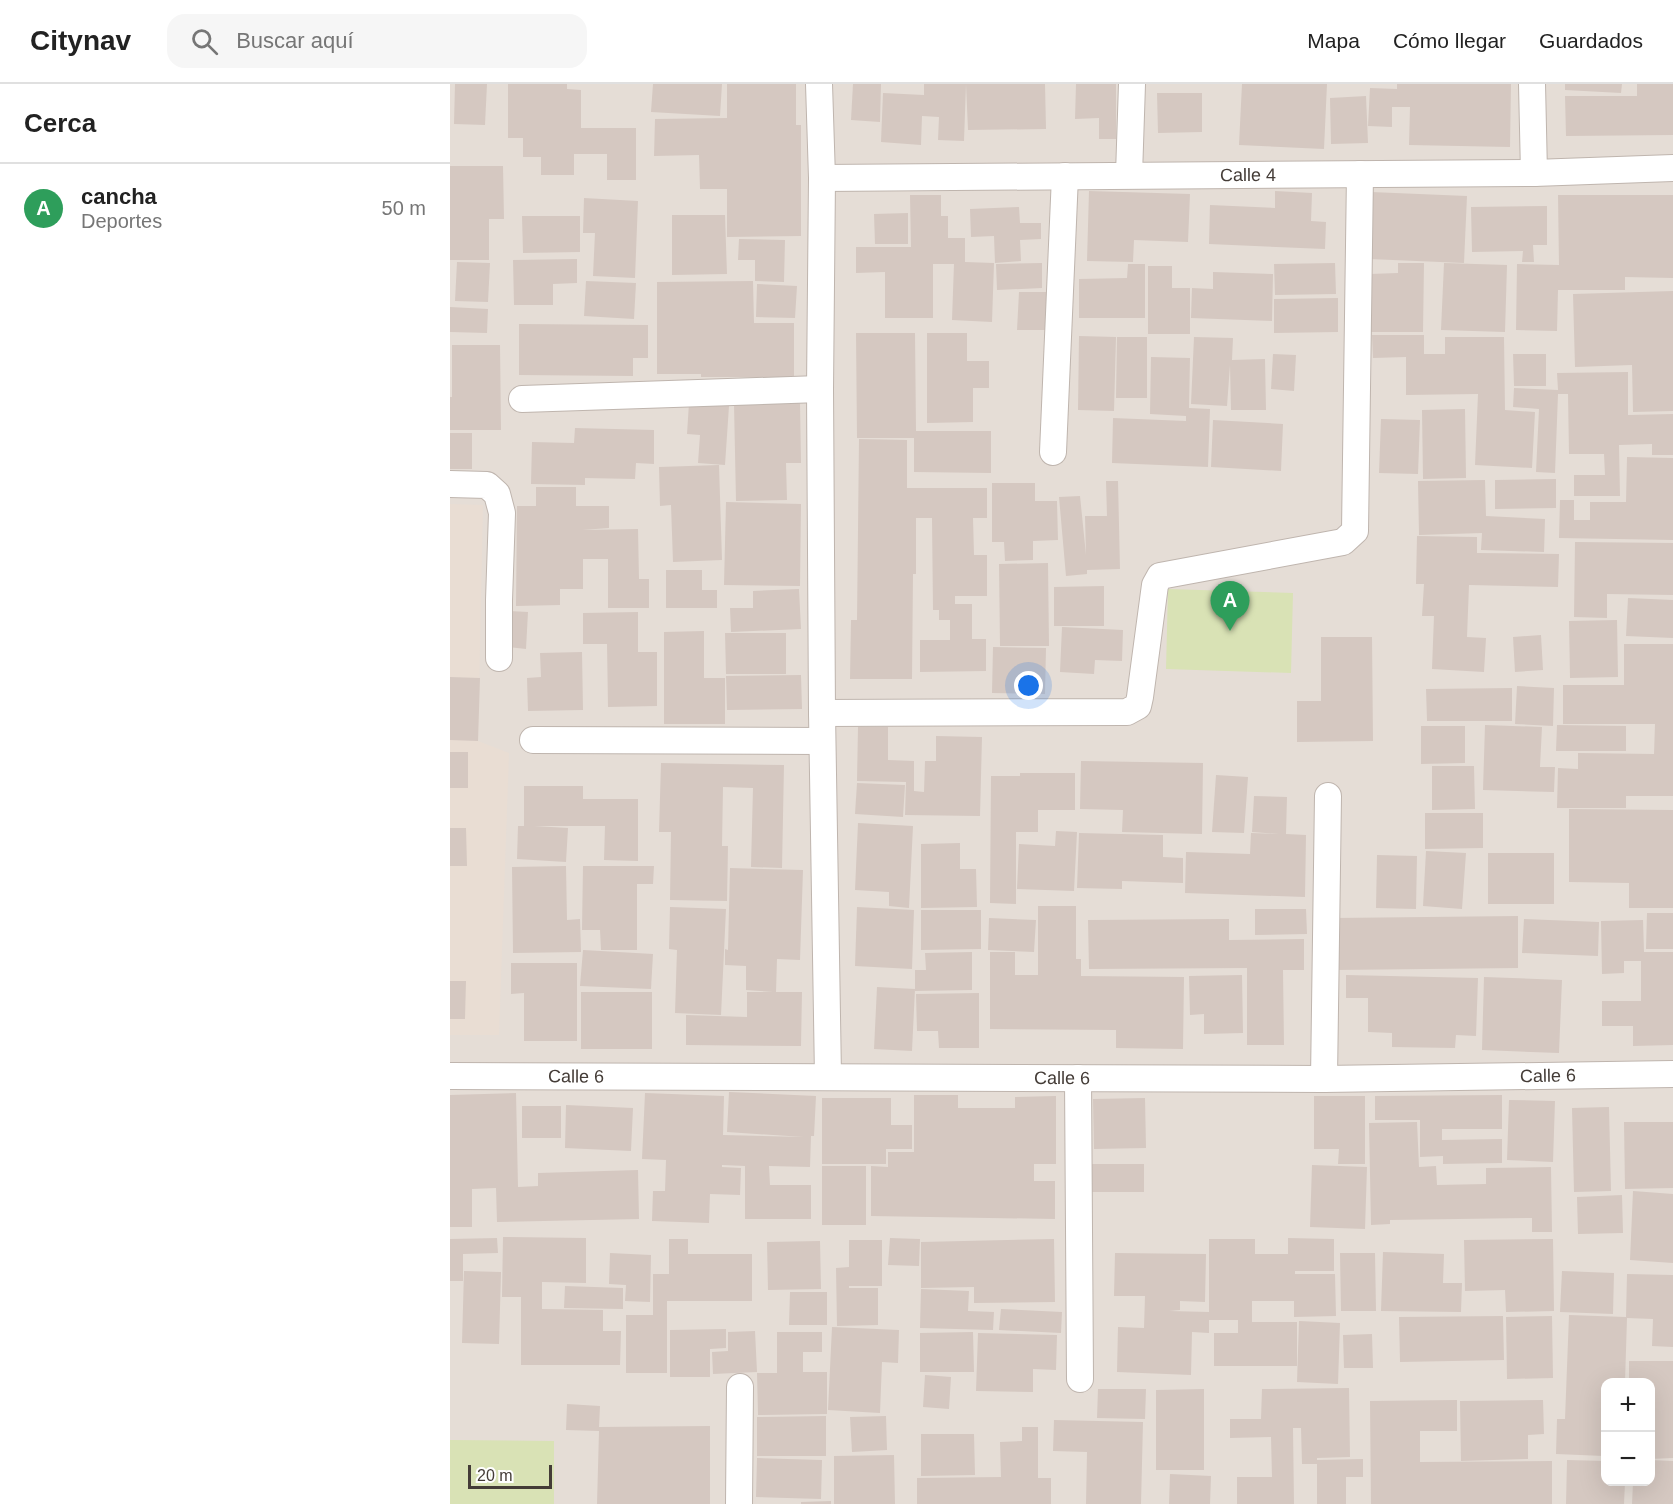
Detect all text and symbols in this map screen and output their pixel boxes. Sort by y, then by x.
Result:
search box [167,14,587,68]
text: Citynav [30,25,131,56]
icon: search [188,25,221,58]
text: Buscar aquí [236,28,354,53]
text: Mapa [1307,29,1360,52]
text: Cómo llegar [1393,29,1506,52]
text: Guardados [1539,29,1643,52]
text: Cerca [24,108,96,138]
street label: Calle 4 [1220,165,1276,185]
text: cancha [81,184,157,209]
text: A [36,197,51,219]
text: 50 m [382,197,426,219]
text: Deportes [81,210,162,232]
pin: A [1210,582,1250,631]
your location [1014,671,1043,700]
street label: Calle 6 [1520,1065,1576,1086]
street label: Calle 6 [548,1066,604,1087]
street label: Calle 6 [1034,1068,1090,1088]
map controls [1601,1378,1655,1486]
button: + [1601,1378,1655,1432]
button: − [1601,1432,1655,1486]
scale bar [468,1462,552,1490]
text: 20 m [477,1467,513,1484]

